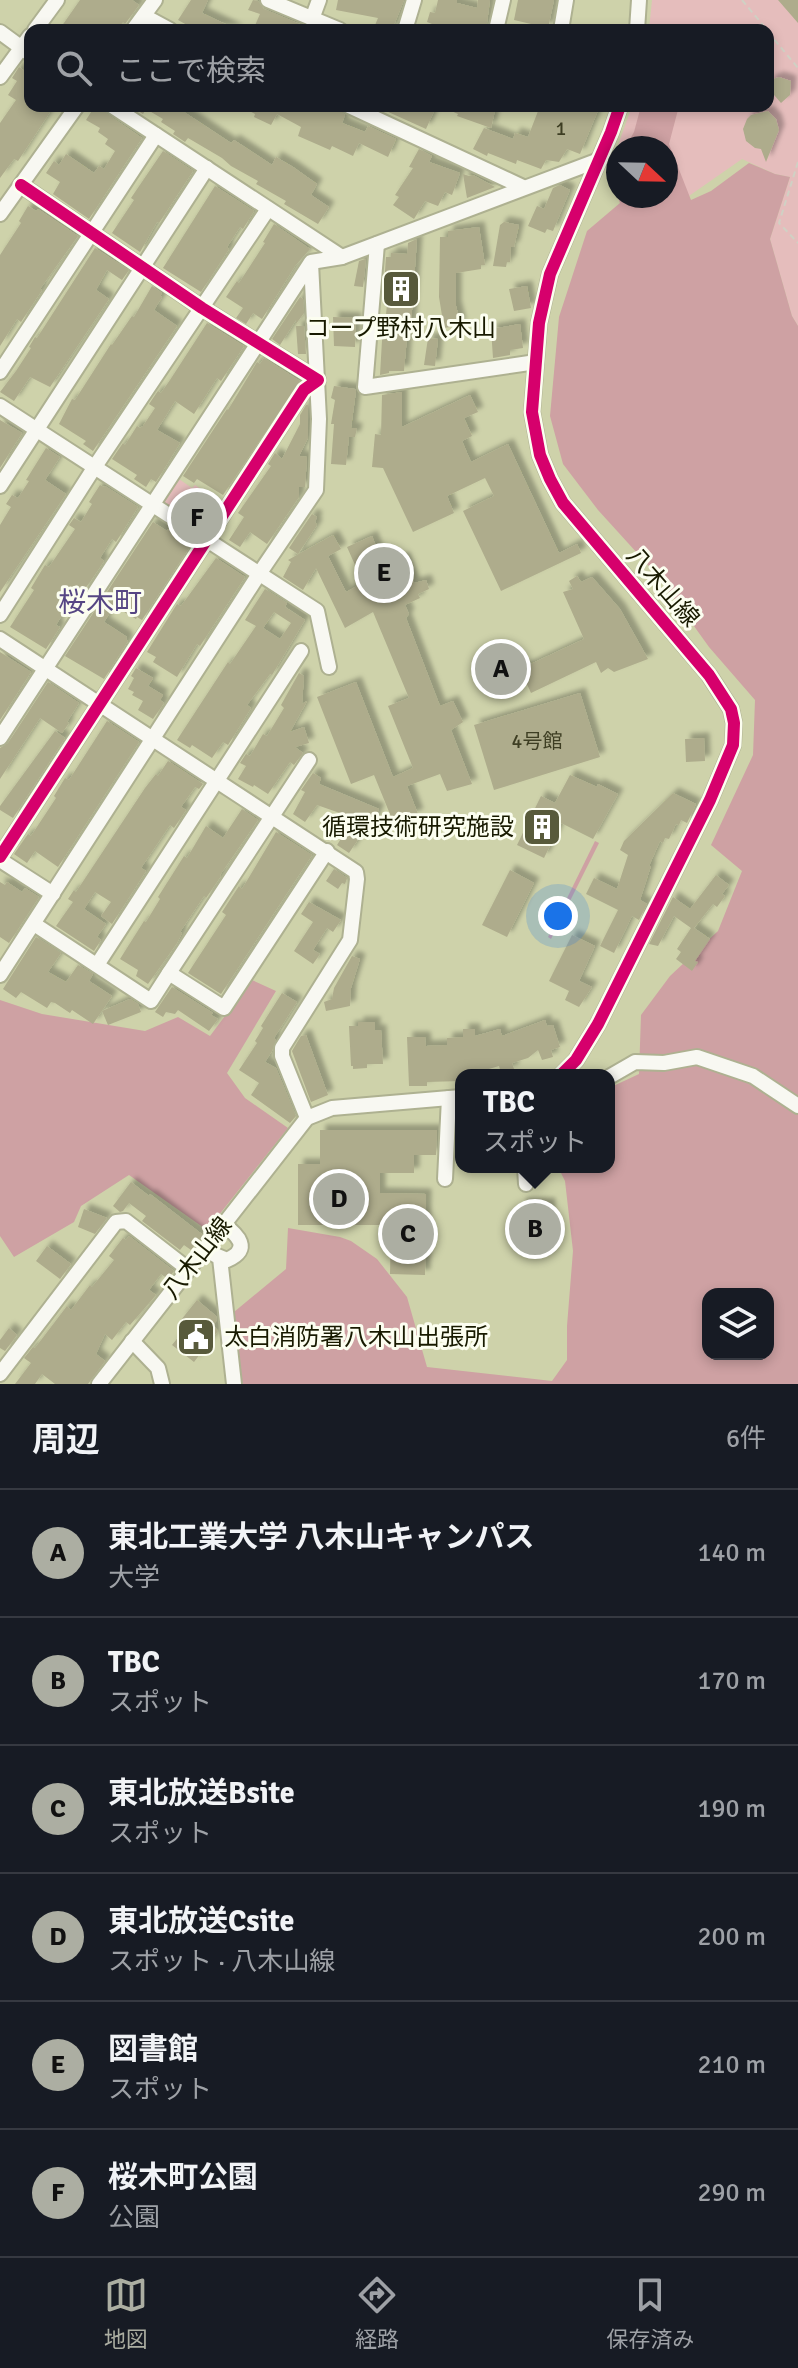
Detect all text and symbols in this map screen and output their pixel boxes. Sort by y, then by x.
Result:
search box [24,24,774,112]
icon: search [52,46,96,90]
text: ここで検索 [116,53,266,90]
house number: 1 [556,116,566,141]
north arrow [606,136,678,208]
building icon: コープ野村八木山 [380,268,422,310]
place label: コープ野村八木山 [306,313,496,343]
pin: F [171,488,223,548]
street label: 八木山線 [620,541,706,633]
pin: E [358,543,410,603]
district label: 桜木町 [58,586,142,620]
pin: A [475,639,527,699]
house number: 4号館 [512,729,562,754]
building icon: 循環技術研究施設 [521,806,563,848]
place label: 循環技術研究施設 [322,812,514,842]
your location [538,896,578,936]
popup [455,1069,615,1173]
text: TBC [483,1084,535,1121]
text: スポット [483,1127,587,1159]
pin: D [313,1169,365,1229]
pin: B [509,1199,561,1259]
pin: C [382,1204,434,1264]
street label: 八木山線 [156,1211,238,1305]
map controls [702,1288,774,1360]
button: layers [702,1288,774,1360]
public building icon: 太白消防署八木山出張所 [175,1316,217,1358]
place label: 太白消防署八木山出張所 [224,1322,488,1352]
text: 周辺 [32,1419,100,1461]
text: 6件 [726,1423,766,1455]
text: 東北工業大学 八木山キャンパス [108,1519,535,1556]
text: A [50,1537,66,1569]
text: 140 m [697,1537,766,1569]
text: 大学 [108,1562,160,1594]
text: TBC [108,1644,160,1681]
text: B [50,1665,66,1697]
text: 170 m [697,1665,766,1697]
text: スポット [108,1687,212,1719]
text: 東北放送Bsite [108,1775,295,1812]
text: C [50,1793,66,1825]
text: 190 m [697,1793,766,1825]
text: スポット [108,1818,212,1850]
text: 東北放送Csite [108,1903,294,1940]
text: D [49,1921,67,1953]
text: 200 m [697,1921,766,1953]
text: スポット · 八木山線 [108,1946,335,1978]
text: 図書館 [108,2031,198,2068]
text: E [51,2049,65,2081]
text: 210 m [697,2049,766,2081]
text: スポット [108,2074,212,2106]
text: 桜木町公園 [108,2159,258,2196]
text: F [51,2177,65,2209]
text: 290 m [697,2177,766,2209]
text: 公園 [108,2202,160,2234]
tab: 地図 [104,2273,148,2353]
tab: 経路 [355,2273,399,2353]
tab: 保存済み [606,2273,694,2353]

